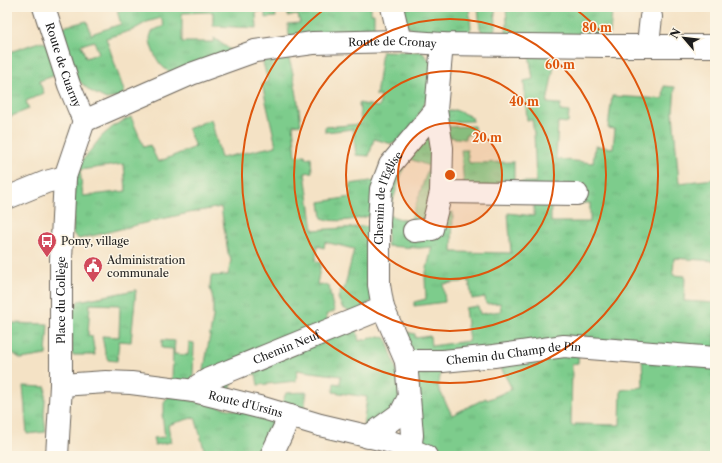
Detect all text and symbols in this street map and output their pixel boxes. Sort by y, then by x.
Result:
north arrow [664,18,704,58]
text: 80 m [582,20,612,35]
street label: Route de Cuarny [42,21,85,110]
text: N [667,25,684,41]
street label: Route de Cronay [348,34,438,51]
text: 60 m [545,57,575,72]
text: 40 m [509,94,539,109]
text: 20 m [472,130,502,145]
street label: Chemin de l'Eglise [372,148,406,245]
centre of rings [443,168,457,182]
bus stop icon: Pomy, village [36,230,58,258]
place label: Pomy, village [61,234,129,248]
place label: Administration communale [106,253,185,280]
public building icon: Administration communale [82,255,104,283]
street label: Place du Collège [54,256,68,344]
street label: Chemin Neuf [251,327,324,367]
street label: Chemin du Champ de Pin [446,339,582,368]
street label: Route d'Ursins [207,388,285,421]

